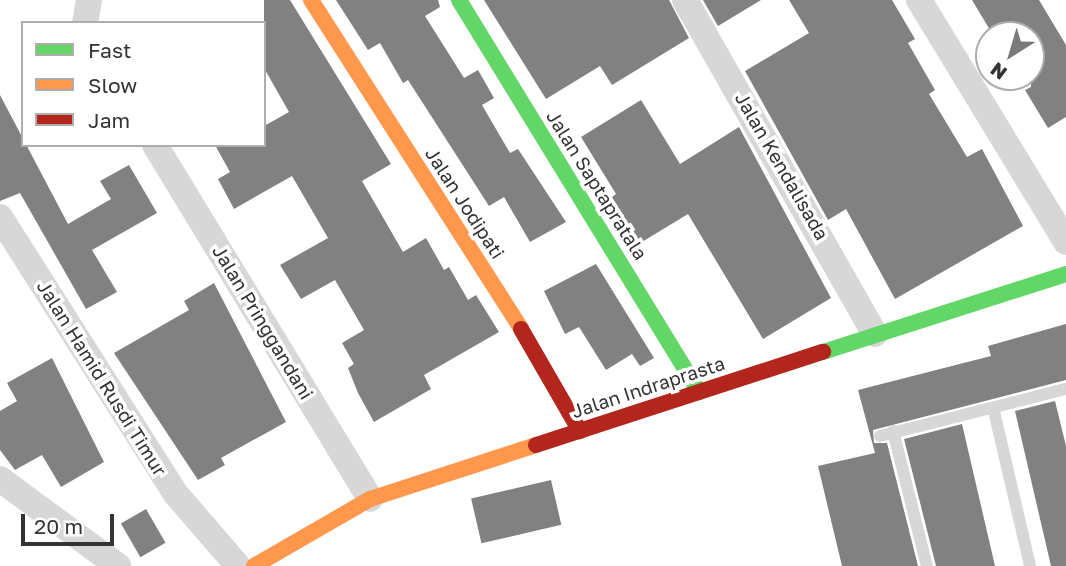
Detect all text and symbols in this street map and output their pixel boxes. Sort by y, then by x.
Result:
legend [21,21,266,147]
north arrow [975,21,1045,91]
text: Fast [88,37,131,63]
text: N [986,58,1011,85]
text: Slow [88,72,137,98]
street label: Jalan Kendalisada [730,88,834,244]
street label: Jalan Saptapratala [542,106,652,264]
text: Jam [88,107,130,133]
street label: Jalan Jodipati [421,143,509,263]
street label: Jalan Pringgandani [208,241,318,403]
street label: Jalan Hamid Rusdi Timur [32,276,172,480]
street label: Jalan Indraprasta [568,351,728,423]
scale bar [24,500,117,544]
text: 20 m [34,513,83,539]

